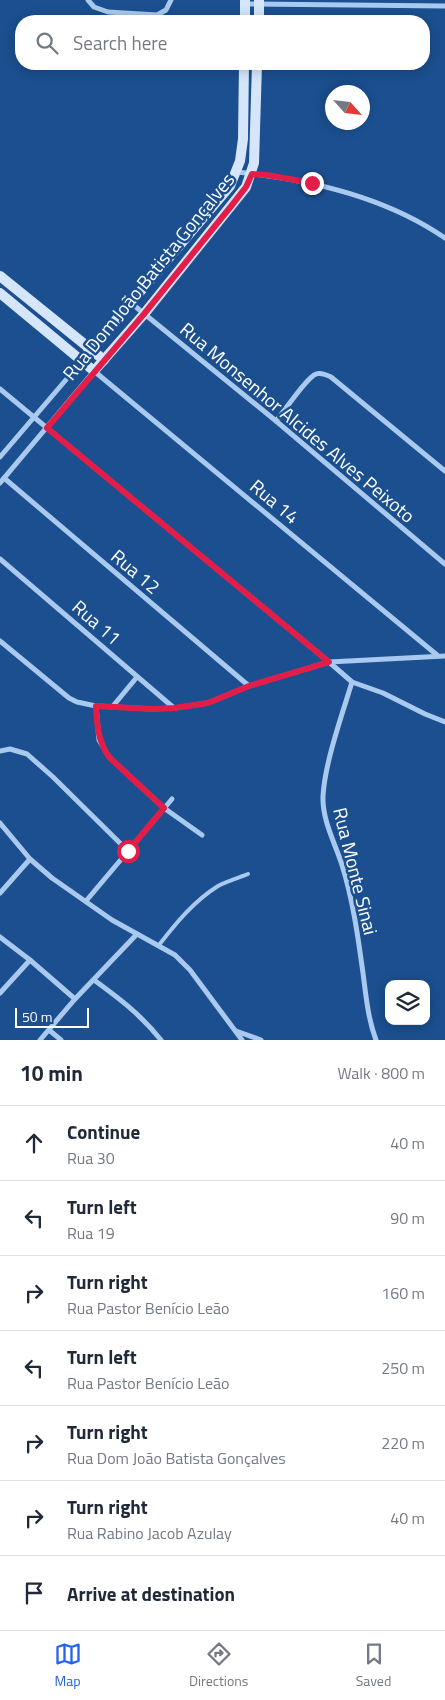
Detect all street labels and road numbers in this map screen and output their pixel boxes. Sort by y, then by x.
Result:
street label: Rua Dom João Batista Gonçalves [55,166,241,386]
street label: Rua Monsenhor Alcides Alves Peixoto [174,315,422,529]
street label: Rua 14 [244,472,306,530]
street label: Rua 12 [105,542,167,600]
street label: Rua 11 [66,592,128,652]
street label: Rua Monte Sinai [326,804,386,938]

